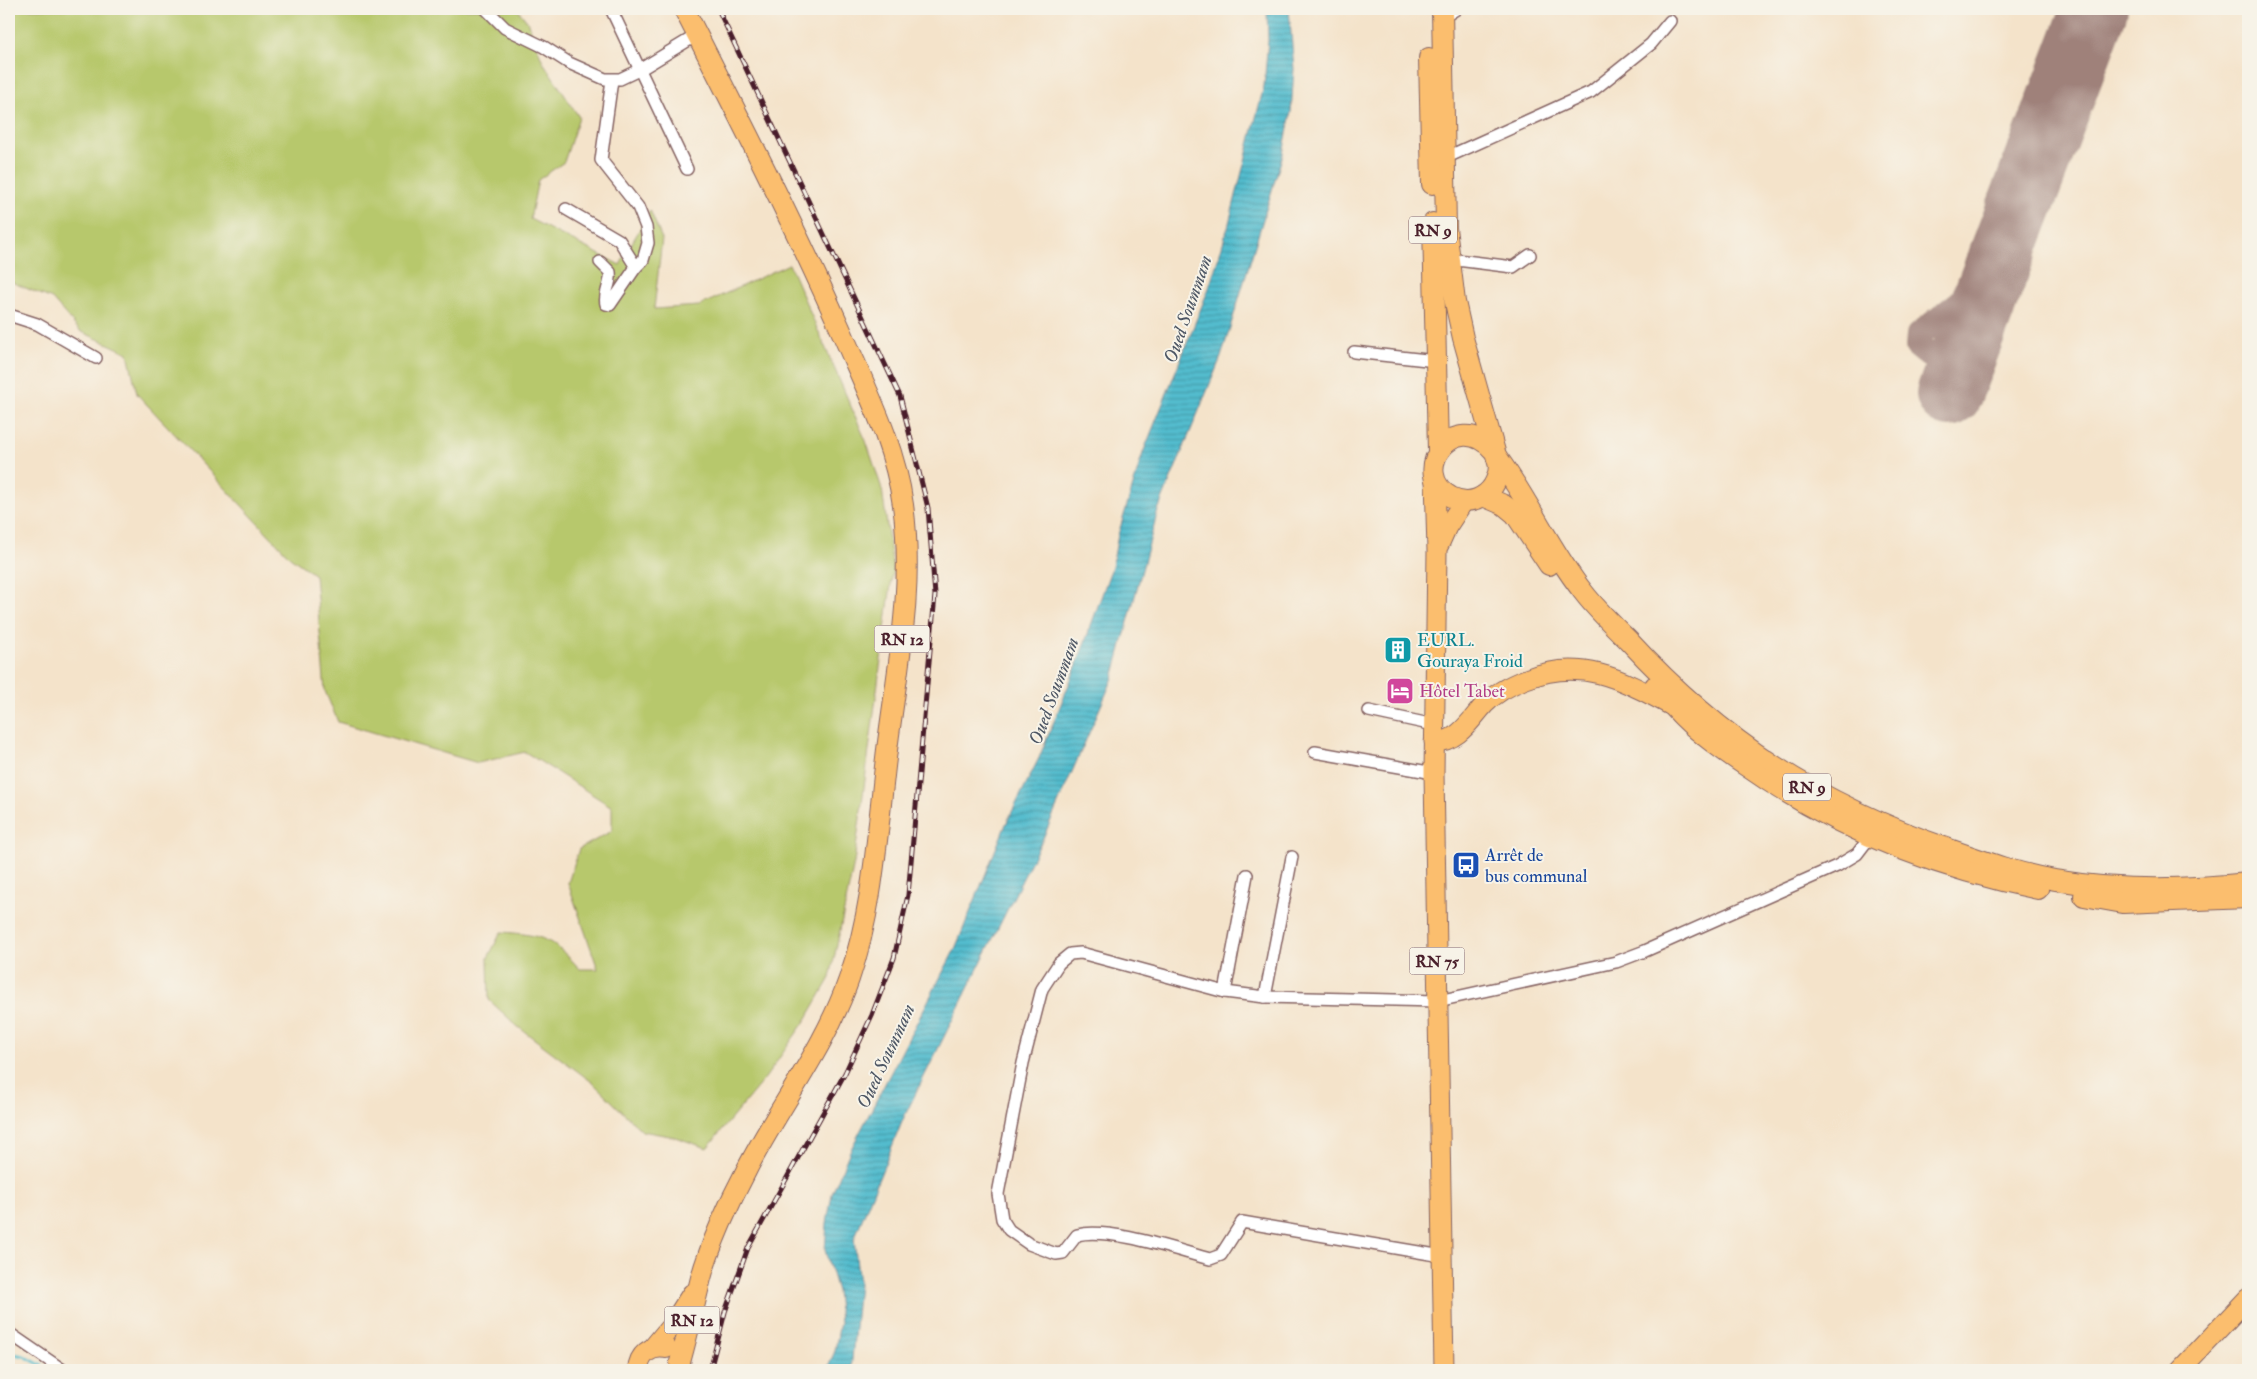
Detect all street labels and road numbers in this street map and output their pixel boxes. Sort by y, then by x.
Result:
road number: RN 9 [1409,216,1457,244]
road number: RN 12 [874,626,930,652]
road number: RN 9 [1783,774,1831,800]
road number: RN 75 [1410,948,1464,974]
road number: RN 12 [664,1306,720,1334]

